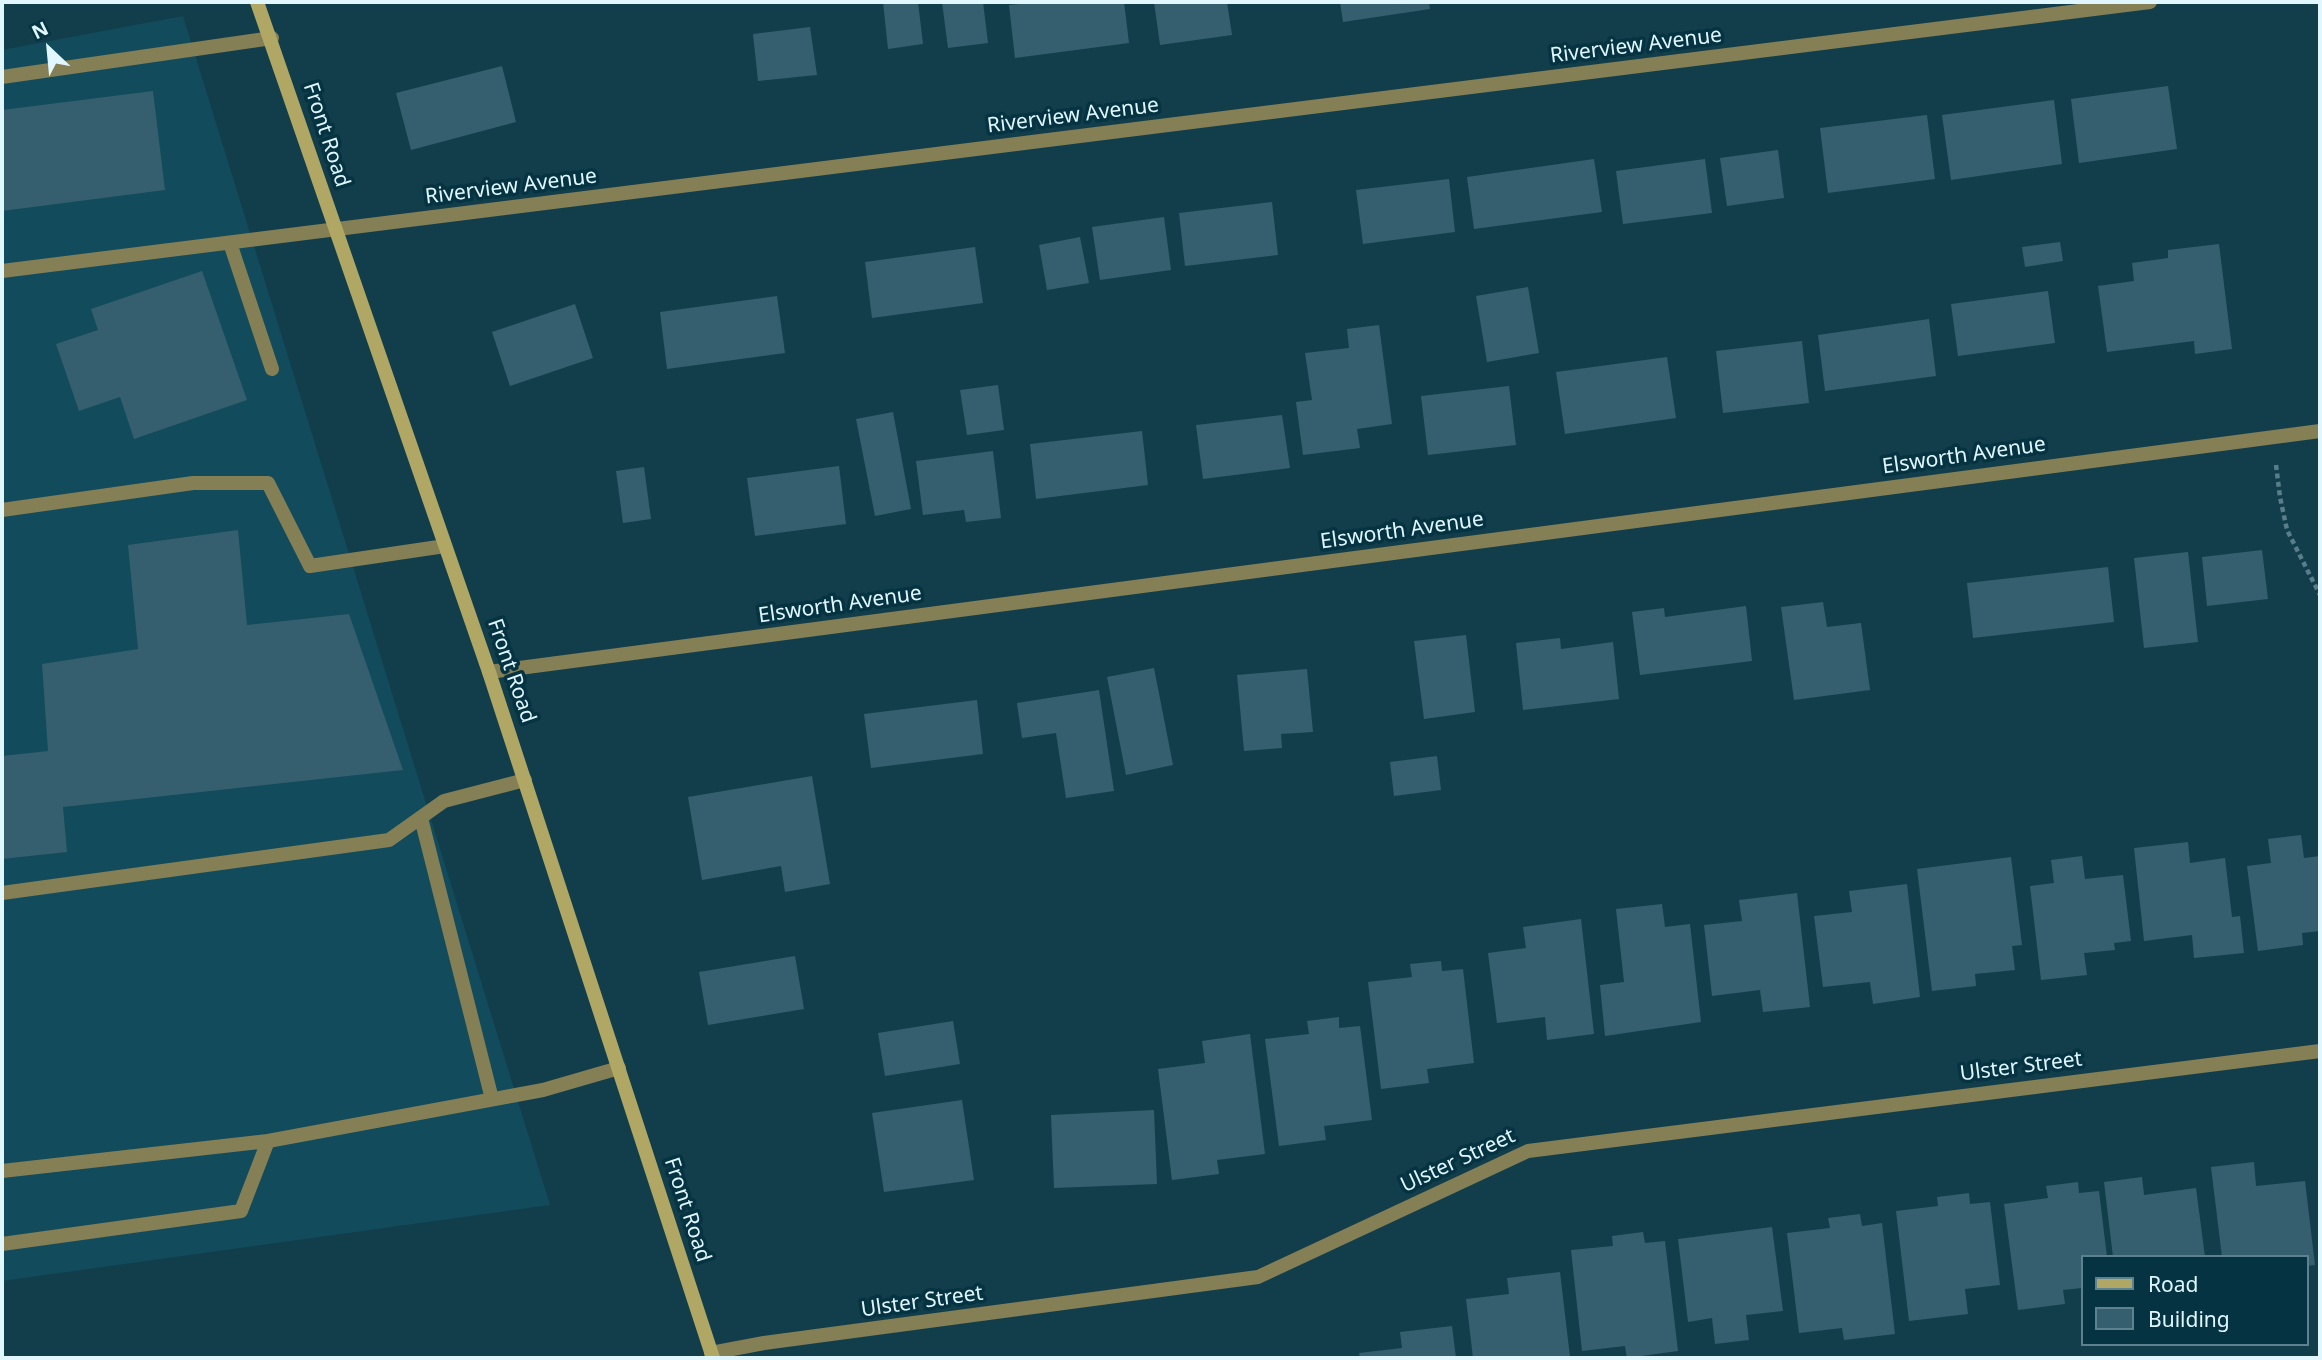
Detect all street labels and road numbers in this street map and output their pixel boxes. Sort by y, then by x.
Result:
street label: Riverview Avenue [1549,23,1723,69]
street label: Front Road [297,80,355,190]
street label: Riverview Avenue [986,93,1160,139]
street label: Riverview Avenue [424,164,598,210]
street label: Elsworth Avenue [1881,432,2047,480]
street label: Elsworth Avenue [1319,507,1485,555]
street label: Elsworth Avenue [757,581,923,629]
street label: Front Road [481,616,541,726]
street label: Ulster Street [1958,1047,2084,1087]
street label: Ulster Street [1397,1124,1519,1198]
street label: Front Road [658,1155,716,1265]
street label: Ulster Street [859,1281,985,1323]

